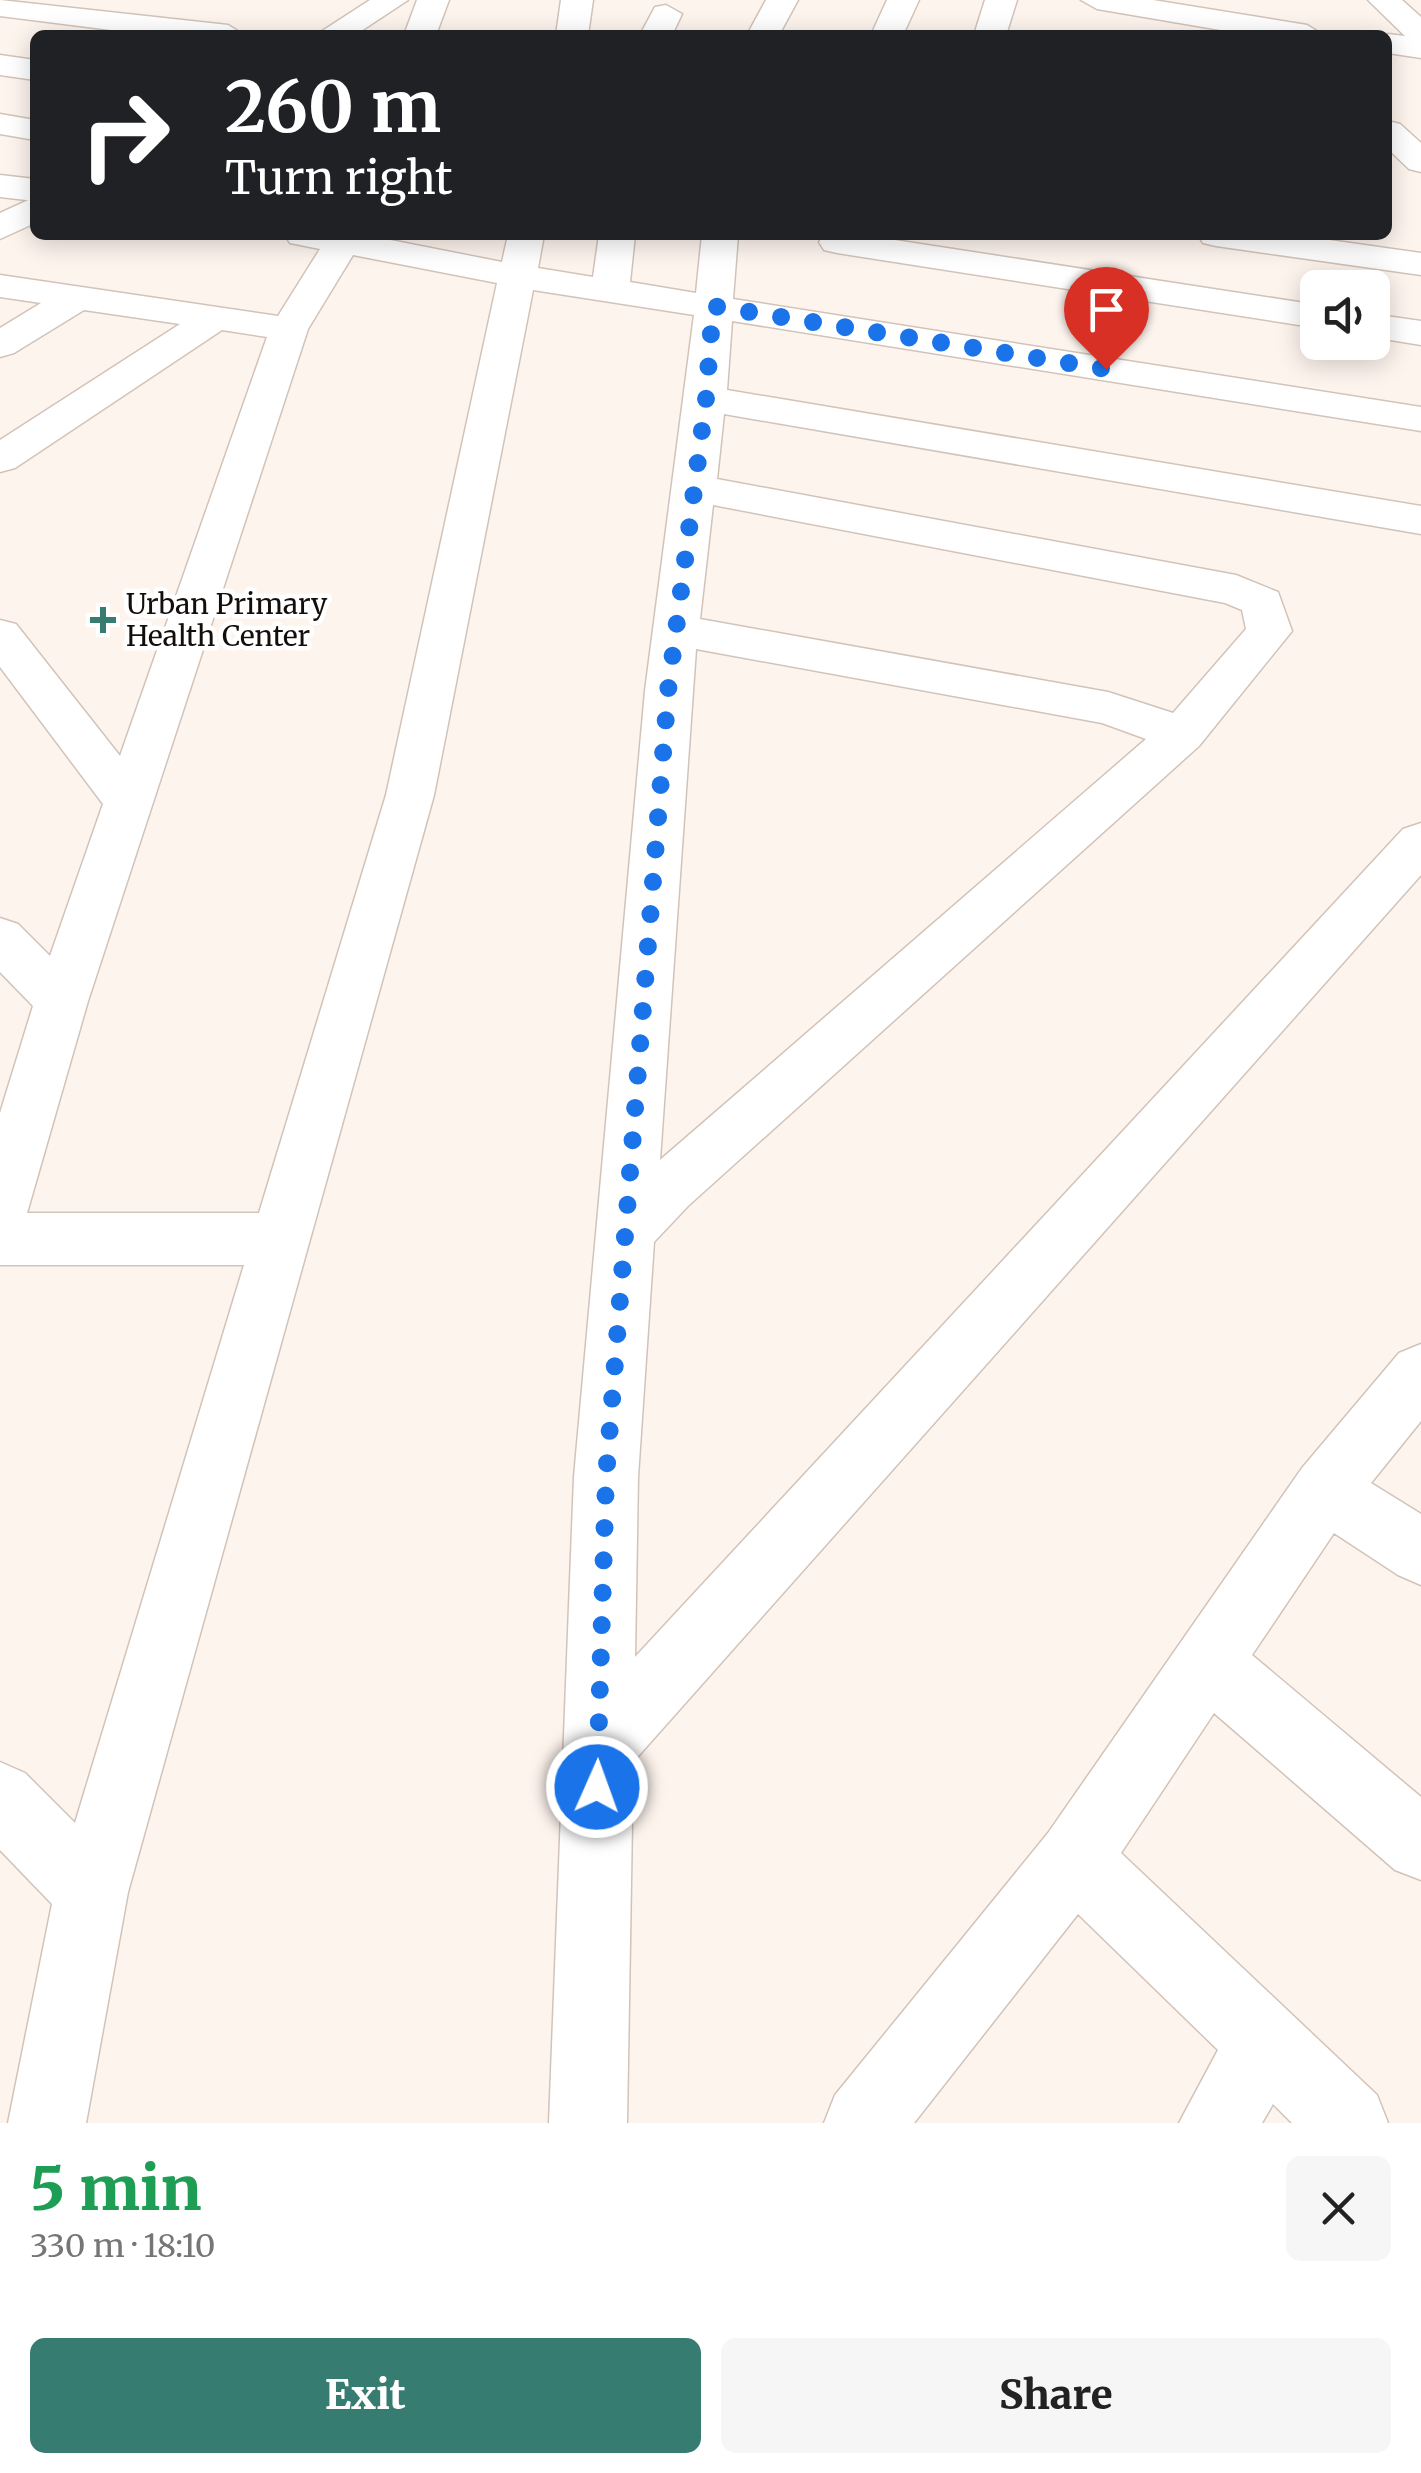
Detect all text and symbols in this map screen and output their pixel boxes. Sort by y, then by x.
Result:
text: 260 m [225,63,441,151]
icon: right [60,70,190,200]
text: Turn right [225,150,453,206]
pin [1064,267,1149,370]
map controls [1300,270,1390,360]
button: sound [1300,270,1390,360]
icon: arrive [1079,282,1134,337]
place label: Urban Primary Health Center [126,586,328,654]
marker: Urban Primary Health Center [90,607,116,633]
position arrow [545,1735,649,1839]
text: 5 min [30,2151,202,2226]
button: close [1286,2156,1391,2261]
text: 330 m · 18:10 [30,2226,215,2266]
button: Exit [30,2338,701,2453]
button: Share [721,2338,1391,2453]

